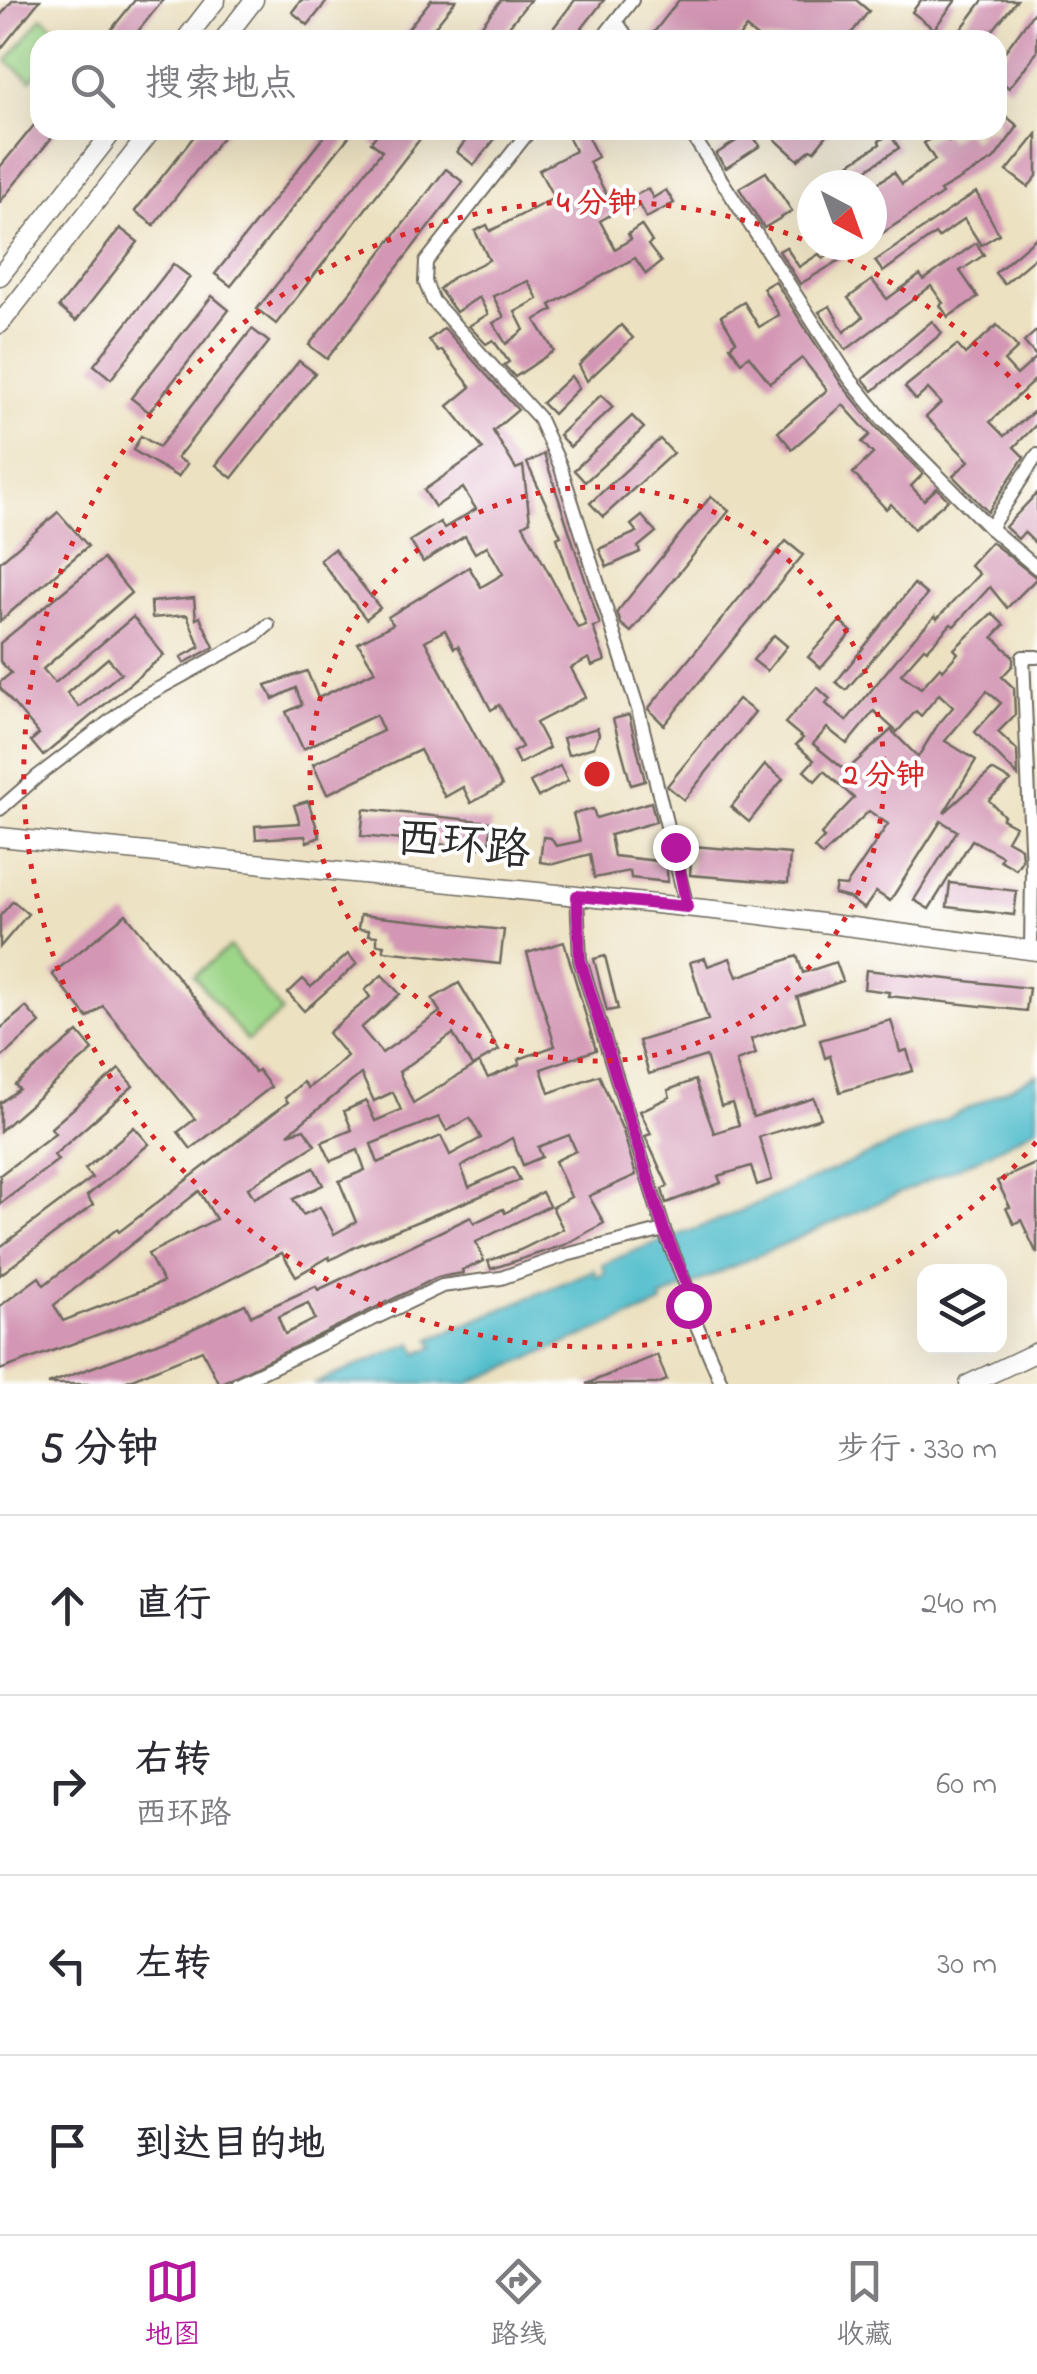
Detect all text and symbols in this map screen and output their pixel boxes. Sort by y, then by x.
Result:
search box [30,30,1007,140]
icon: search [65,58,120,113]
text: 搜索地点 [145,58,297,114]
north arrow [797,170,887,260]
text: 4 分钟 [557,183,637,227]
text: 2 分钟 [842,755,925,799]
centre of rings [579,756,615,792]
street label: 西环路 [392,807,534,887]
route end [653,825,699,871]
map controls [917,1264,1007,1354]
button: layers [917,1264,1007,1354]
route start [666,1283,712,1329]
text: 5 分钟 [40,1420,159,1481]
text: 步行 · 330 m [837,1427,997,1474]
icon: ahead [40,1578,95,1633]
text: 直行 [135,1578,211,1634]
text: 240 m [921,1582,997,1629]
text: 右转 [135,1734,211,1790]
icon: right [40,1758,95,1813]
text: 60 m [936,1762,997,1809]
text: 西环路 [135,1792,231,1839]
icon: left [40,1938,95,1993]
text: 左转 [135,1938,211,1994]
text: 30 m [937,1942,997,1989]
icon: arrive [40,2118,95,2173]
text: 到达目的地 [135,2118,325,2174]
tab: 地图 [145,2254,201,2357]
tab: 路线 [490,2254,546,2357]
tab: 收藏 [836,2254,892,2357]

